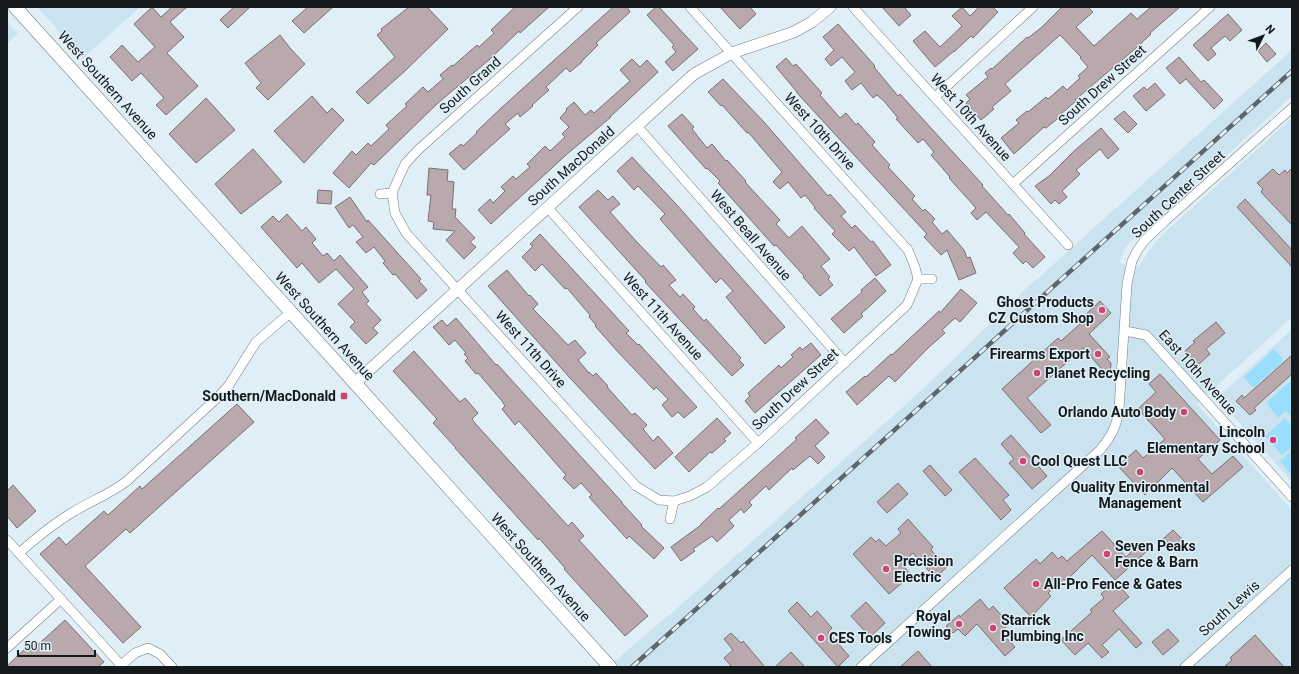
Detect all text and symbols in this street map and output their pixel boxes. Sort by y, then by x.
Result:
north arrow [1243,16,1283,56]
text: N [1263,22,1278,37]
street label: West Southern Avenue [55,27,161,143]
street label: South Drew Street [1055,41,1149,128]
street label: South Grand [436,53,504,117]
street label: West 10th Avenue [928,70,1014,164]
street label: West 10th Drive [781,89,859,173]
street label: South MacDonald [524,123,618,209]
street label: South Center Street [1128,147,1228,241]
street label: West Beall Avenue [707,186,795,284]
street label: West Southern Avenue [272,268,378,384]
street label: West 11th Avenue [620,269,706,363]
place label: Ghost Products CZ Custom Shop [988,294,1094,326]
marker: Ghost Products CZ Custom Shop [1097,305,1107,315]
street label: West 11th Drive [492,307,570,391]
street label: East 10th Avenue [1156,326,1240,418]
street label: South Drew Street [749,345,842,433]
place label: Firearms Export [990,346,1090,362]
marker: Firearms Export [1093,349,1103,359]
place label: Planet Recycling [1045,365,1150,381]
marker: Planet Recycling [1032,368,1042,378]
place label: Southern/MacDonald [202,388,336,404]
marker: Southern/MacDonald [339,391,349,401]
place label: Orlando Auto Body [1058,404,1177,420]
marker: Orlando Auto Body [1179,407,1189,417]
place label: Lincoln Elementary School [1147,424,1265,456]
marker: Lincoln Elementary School [1268,435,1278,445]
place label: Cool Quest LLC [1031,453,1127,469]
marker: Cool Quest LLC [1018,456,1028,466]
marker: Quality Environmental Management [1135,467,1145,477]
place label: Quality Environmental Management [1071,479,1209,511]
street label: West Southern Avenue [488,509,594,625]
place label: Seven Peaks Fence & Barn [1115,538,1199,570]
marker: Seven Peaks Fence & Barn [1102,549,1112,559]
place label: Precision Electric [894,553,953,585]
marker: Precision Electric [881,564,891,574]
place label: All-Pro Fence & Gates [1044,576,1182,592]
street label: South Lewis [1195,577,1263,639]
marker: All-Pro Fence & Gates [1031,579,1041,589]
place label: Royal Towing [906,608,951,640]
place label: Starrick Plumbing Inc [1001,612,1084,644]
marker: Royal Towing [954,619,964,629]
marker: Starrick Plumbing Inc [988,623,998,633]
place label: CES Tools [829,630,892,646]
scale bar [18,632,95,658]
marker: CES Tools [816,633,826,643]
text: 50 m [24,639,51,653]

